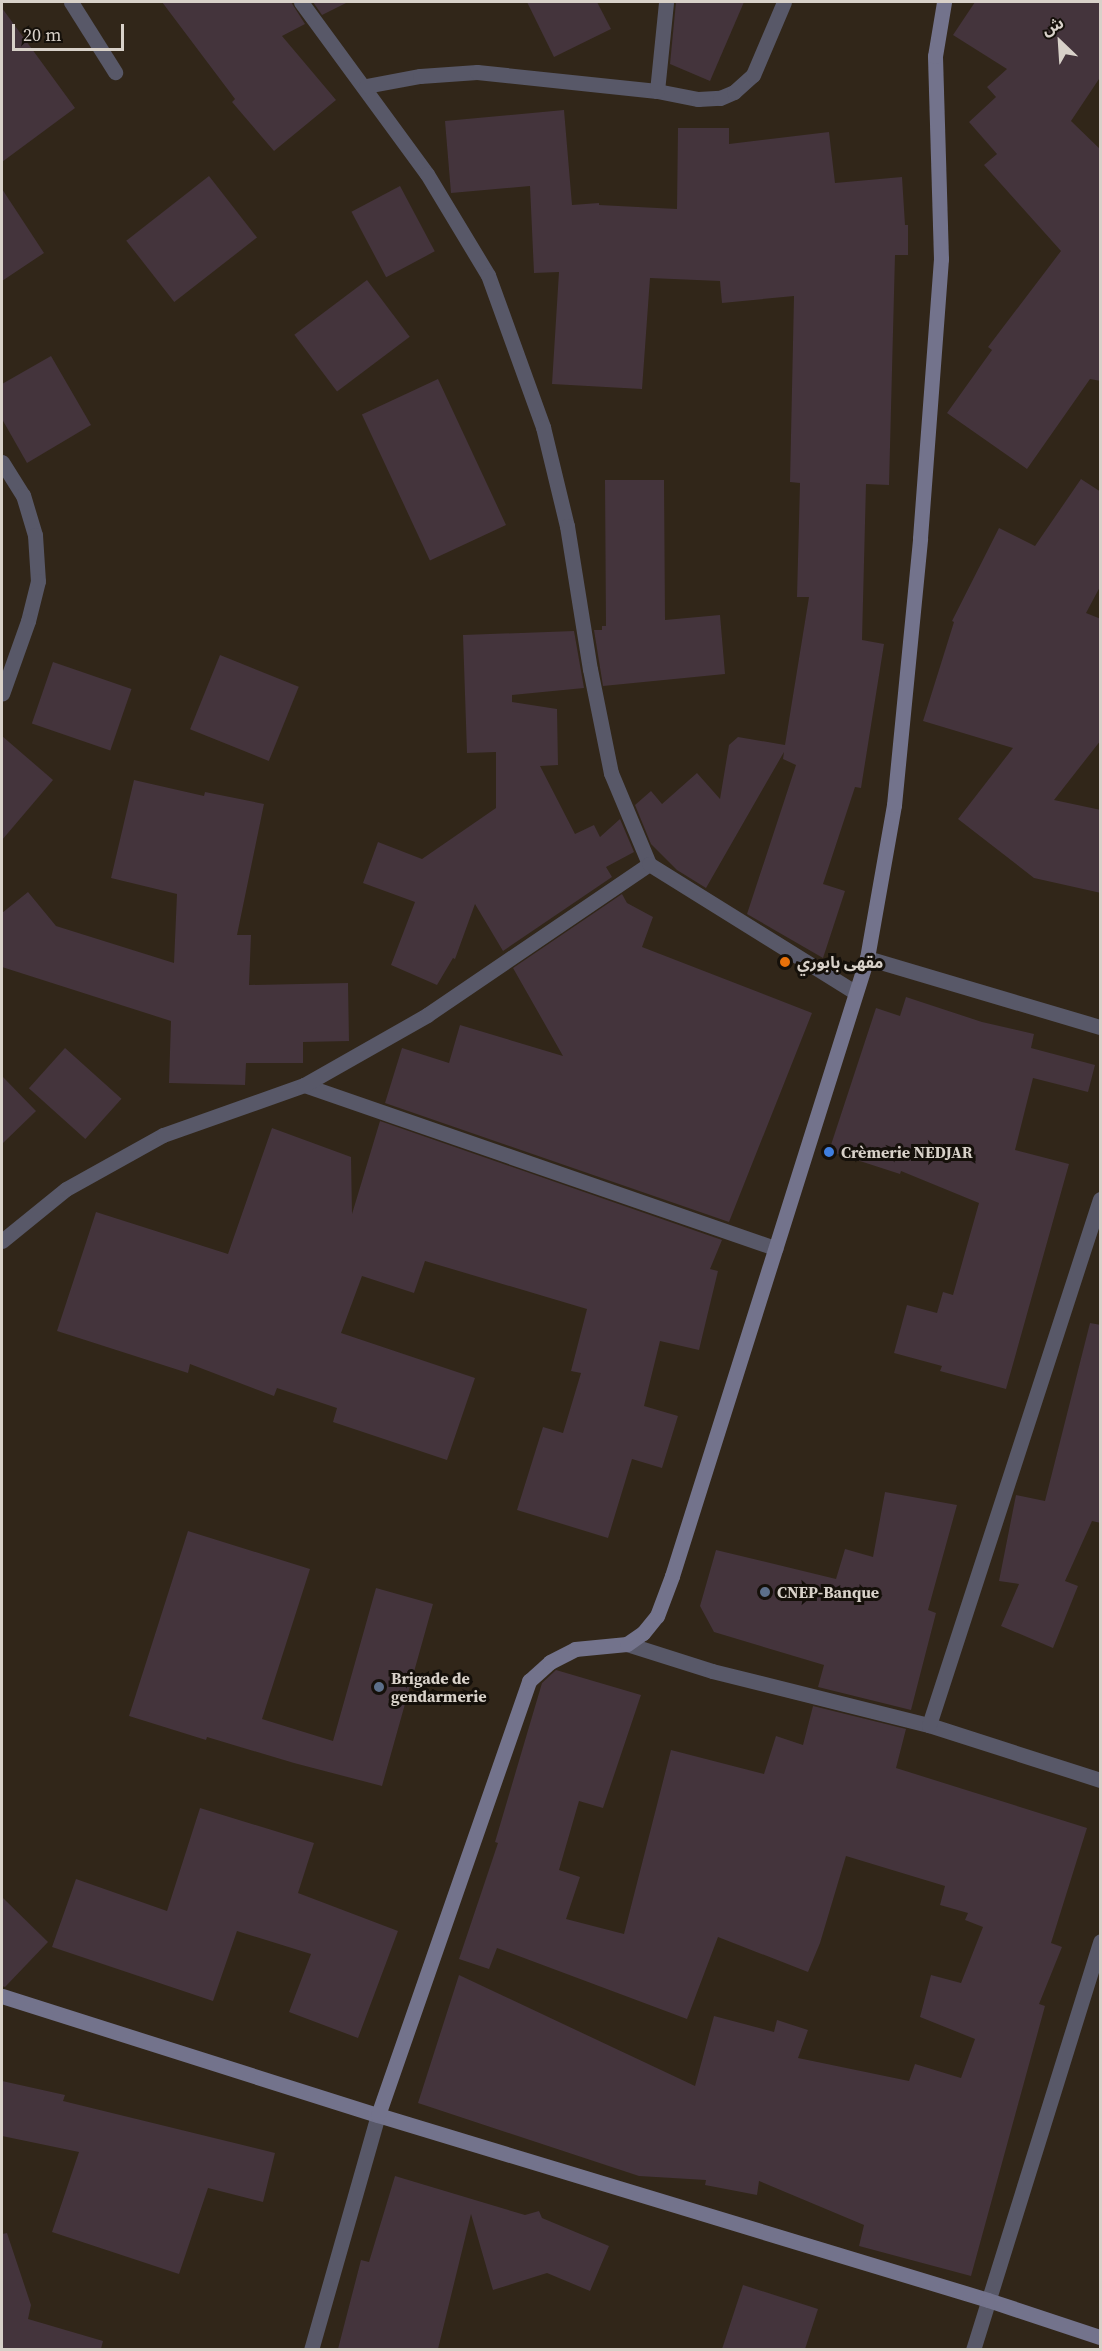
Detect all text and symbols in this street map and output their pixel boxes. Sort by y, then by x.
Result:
text: ش [1038,11,1067,40]
scale bar [15,12,128,50]
north arrow [1030,12,1090,72]
text: 20 m [23,22,61,47]
place label: مقهى بابوري [797,952,883,972]
marker: مقهى بابوري [778,955,792,969]
place label: Crèmerie NEDJAR [841,1142,973,1162]
marker: Crèmerie NEDJAR [822,1145,836,1159]
place label: CNEP-Banque [777,1582,879,1602]
marker: CNEP-Banque [758,1585,772,1599]
place label: Brigade de gendarmerie [391,1668,487,1706]
marker: Brigade de gendarmerie [372,1680,386,1694]

